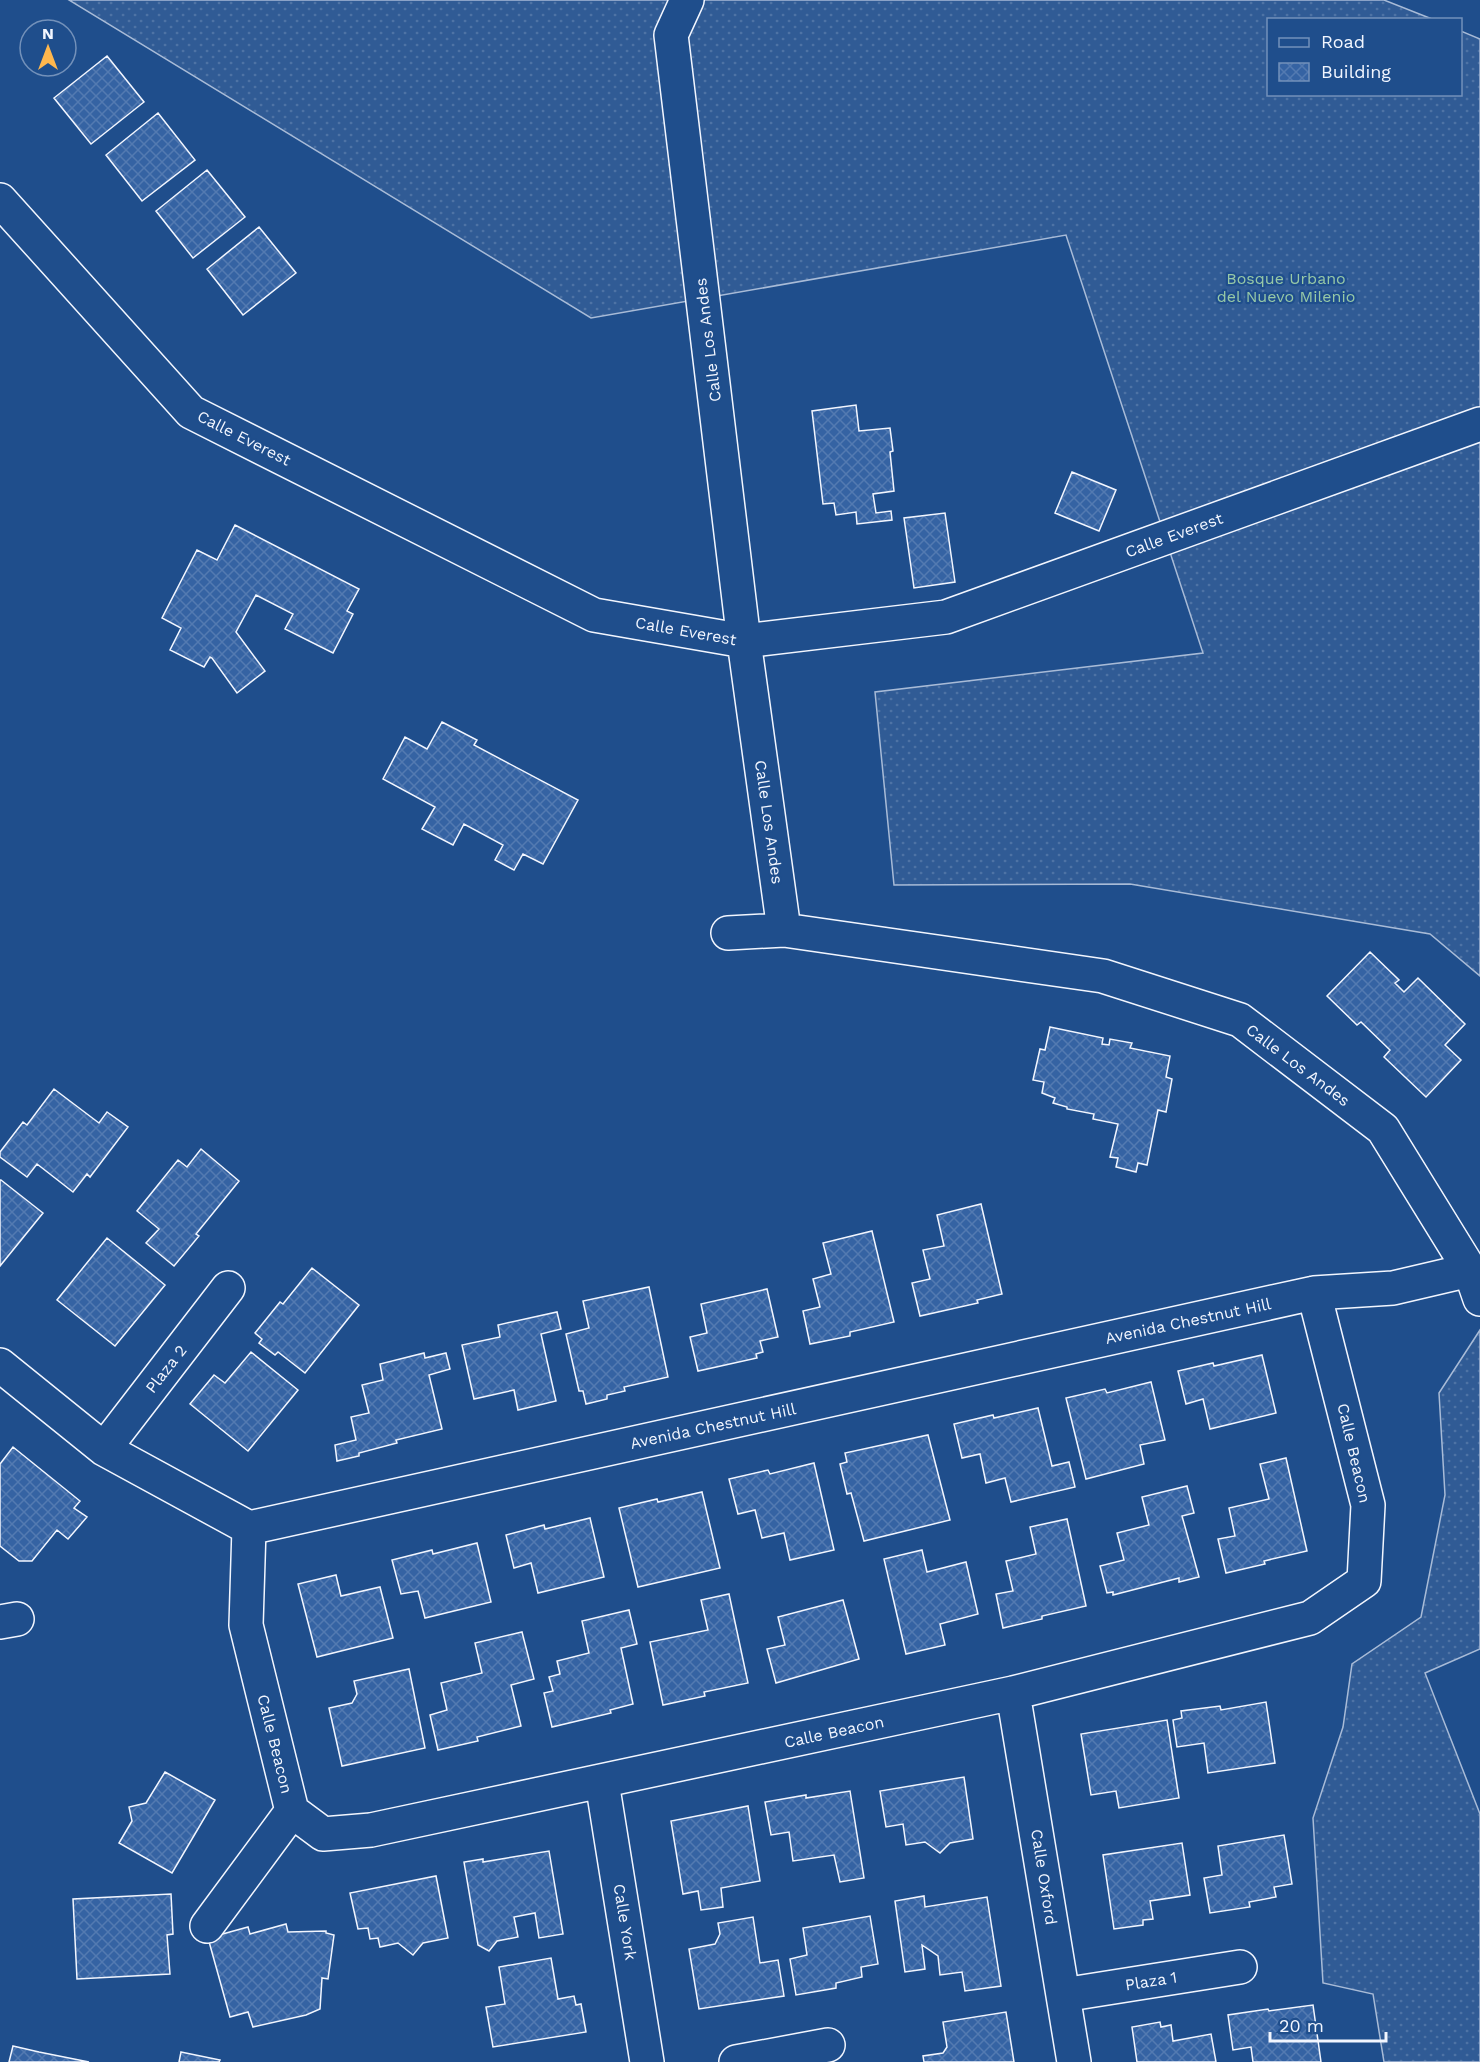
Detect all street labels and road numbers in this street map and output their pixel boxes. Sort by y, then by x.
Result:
street label: Calle Los Andes [691,277,725,403]
street label: Calle Everest [194,406,294,470]
street label: Calle Everest [1123,508,1226,561]
street label: Calle Everest [634,613,738,649]
street label: Calle Los Andes [751,759,787,885]
street label: Calle Los Andes [1242,1020,1354,1110]
street label: Avenida Chestnut Hill [1103,1294,1273,1348]
street label: Plaza 2 [141,1341,191,1397]
street label: Avenida Chestnut Hill [628,1399,798,1453]
street label: Calle Beacon [1333,1401,1375,1505]
street label: Calle Beacon [253,1692,297,1796]
street label: Calle Beacon [782,1712,886,1752]
street label: Calle Oxford [1027,1828,1061,1926]
street label: Calle York [610,1882,640,1962]
street label: Plaza 1 [1124,1968,1178,1994]

